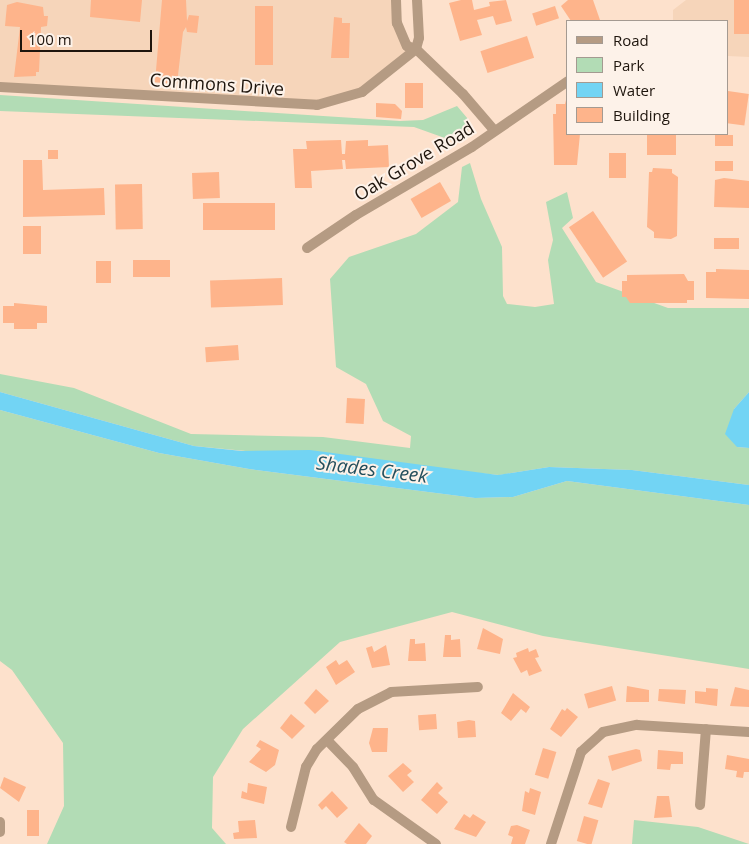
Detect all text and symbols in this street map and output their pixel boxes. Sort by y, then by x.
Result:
scale bar [22,20,155,52]
legend [566,20,729,135]
text: 100 m [28,29,72,49]
text: Road [613,30,649,50]
text: Park [613,55,644,75]
street label: Commons Drive [149,69,285,99]
text: Water [613,80,655,100]
text: Building [613,105,670,125]
street label: Oak Grove Road [350,117,478,205]
water label: Shades Creek [315,452,429,488]

